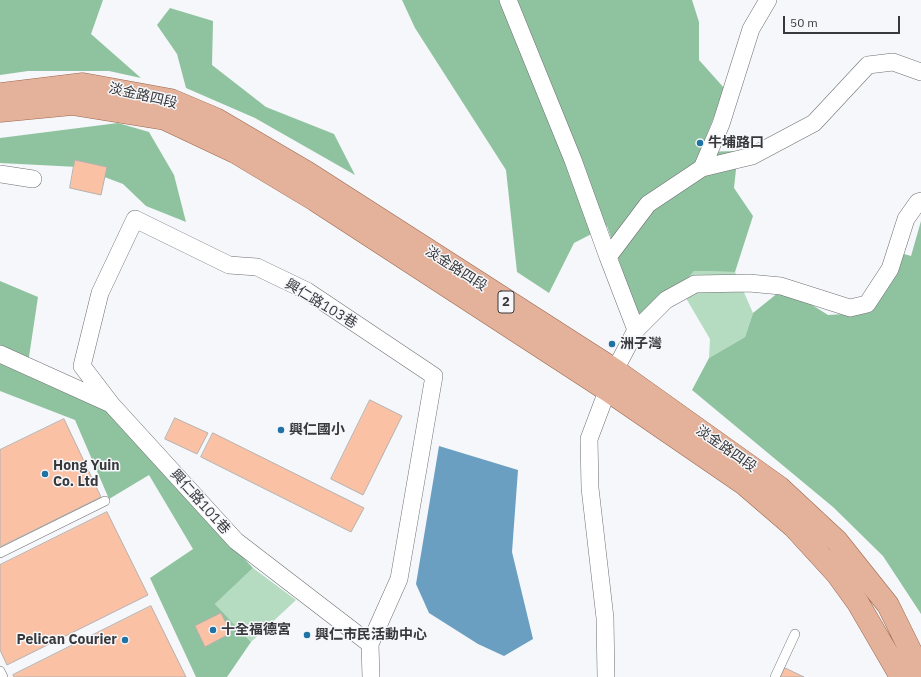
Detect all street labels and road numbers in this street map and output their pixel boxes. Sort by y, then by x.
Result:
street label: 淡金路四段 [107,80,179,112]
street label: 淡金路四段 [422,243,490,295]
street label: 興仁路103巷 [282,276,360,332]
road number: 2 [498,291,514,313]
street label: 淡金路四段 [693,422,759,476]
street label: 興仁路101巷 [167,466,233,538]

